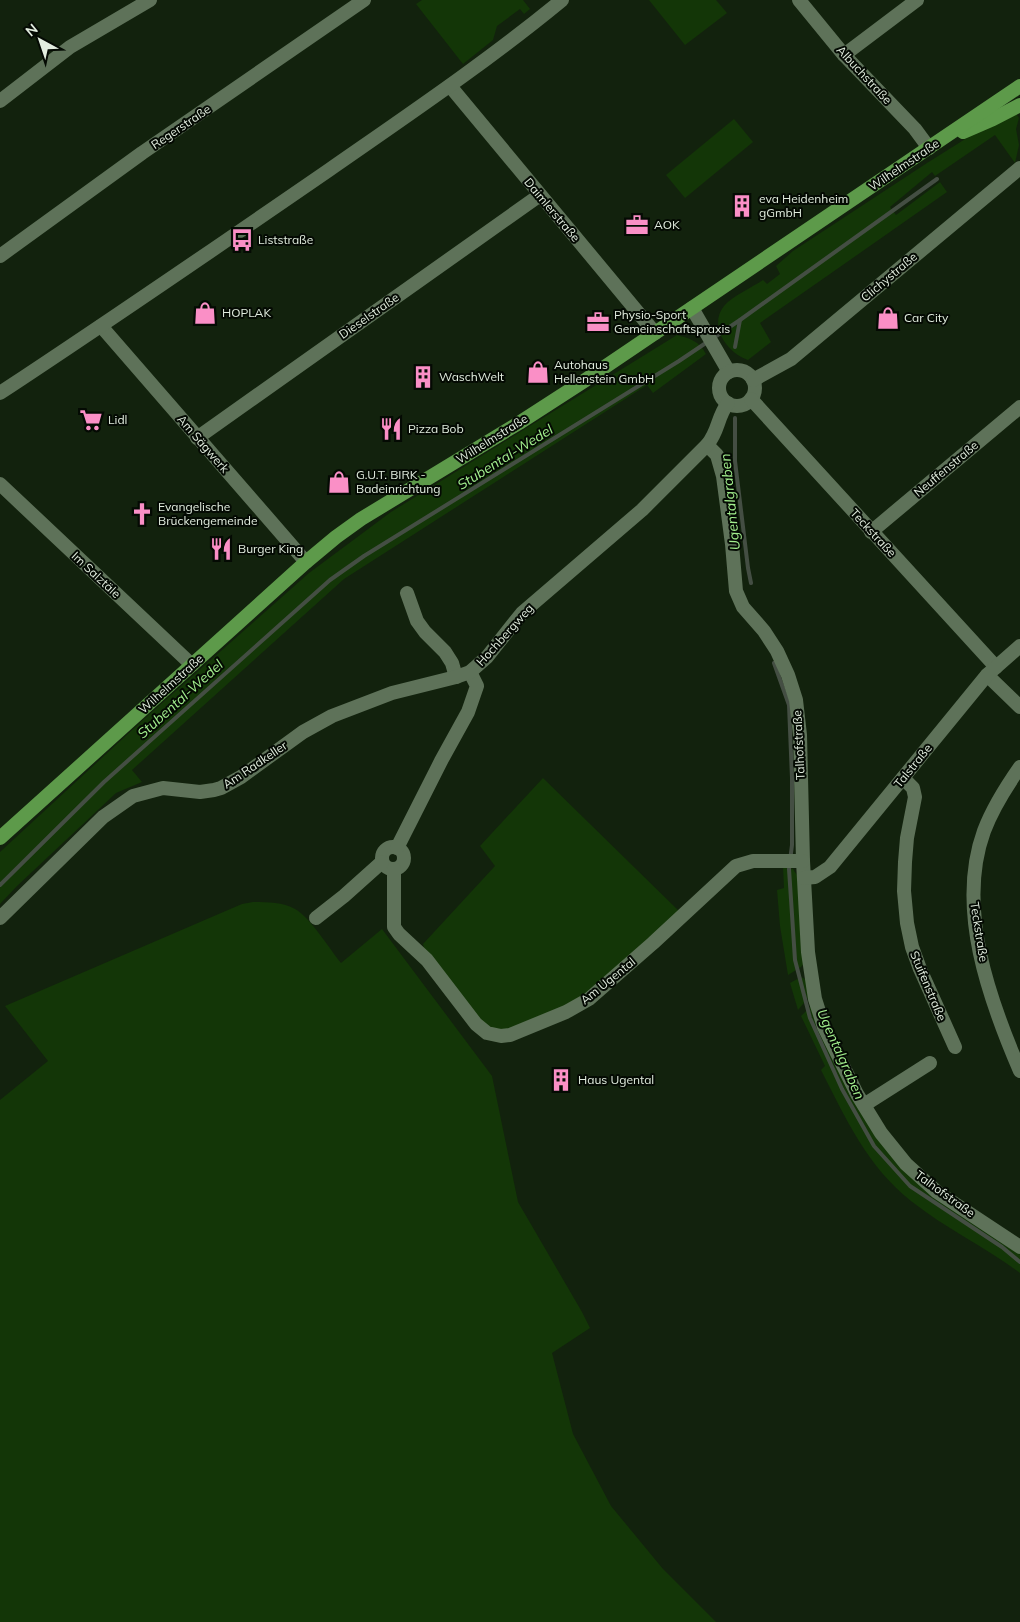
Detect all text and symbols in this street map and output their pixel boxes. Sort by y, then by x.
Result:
north arrow [15,15,65,65]
text: N [22,20,41,40]
street label: Albuchstraße [833,42,895,107]
street label: Regerstraße [148,101,213,152]
street label: Wilhelmstraße [866,136,942,194]
street label: Daimlerstraße [521,175,584,245]
place label: eva Heidenheim gGmbH [759,191,848,220]
building icon: eva Heidenheim gGmbH [729,193,755,219]
office icon: AOK [624,212,650,238]
place label: AOK [654,217,680,232]
bus stop icon: Liststraße [229,227,255,253]
place label: Liststraße [258,232,313,247]
street label: Clichystraße [858,249,920,304]
street label: Dieselstraße [336,290,401,342]
shop icon: HOPLAK [192,300,218,326]
place label: HOPLAK [222,305,271,320]
shop icon: Car City [875,305,901,331]
place label: Physio-Sport Gemeinschaftspraxis [614,307,730,336]
office icon: Physio-Sport Gemeinschaftspraxis [585,309,611,335]
place label: Car City [904,310,949,325]
place label: Autohaus Hellenstein GmbH [554,357,654,386]
shop icon: Autohaus Hellenstein GmbH [525,359,551,385]
building icon: WaschWelt [410,364,436,390]
place label: WaschWelt [439,369,504,384]
supermarket icon: Lidl [78,407,104,433]
street label: Wilhelmstraße [453,411,530,467]
place label: Lidl [108,412,127,427]
street label: Am Sägwerk [174,412,233,476]
restaurant icon: Pizza Bob [378,416,404,442]
water label: Stubental-Wedel [454,420,557,494]
place label: Pizza Bob [408,421,464,436]
street label: Neuffenstraße [910,437,981,500]
water label: Ugentalgraben [716,453,744,551]
place label: G.U.T. BIRK - Badeinrichtung [356,467,441,496]
shop icon: G.U.T. BIRK - Badeinrichtung [326,469,352,495]
place label: Evangelische Brückengemeinde [158,499,257,528]
church icon: Evangelische Brückengemeinde [129,501,155,527]
street label: Teckstraße [847,505,900,560]
restaurant icon: Burger King [208,536,234,562]
place label: Burger King [238,541,303,556]
street label: Im Salztäle [69,548,124,601]
street label: Hochbergweg [473,601,536,669]
street label: Wilhelmstraße [135,651,206,717]
water label: Stubental-Wedel [133,655,227,742]
street label: Talhofstraße [789,710,808,780]
street label: Am Radkeller [220,737,290,792]
street label: Talstraße [890,741,935,791]
street label: Teckstraße [967,901,992,963]
street label: Stuifenstraße [907,949,950,1023]
street label: Am Ugental [577,954,638,1007]
water label: Ugentalgraben [813,1006,869,1102]
building icon: Haus Ugental [548,1067,574,1093]
place label: Haus Ugental [578,1072,654,1087]
street label: Talhofstraße [913,1167,978,1220]

